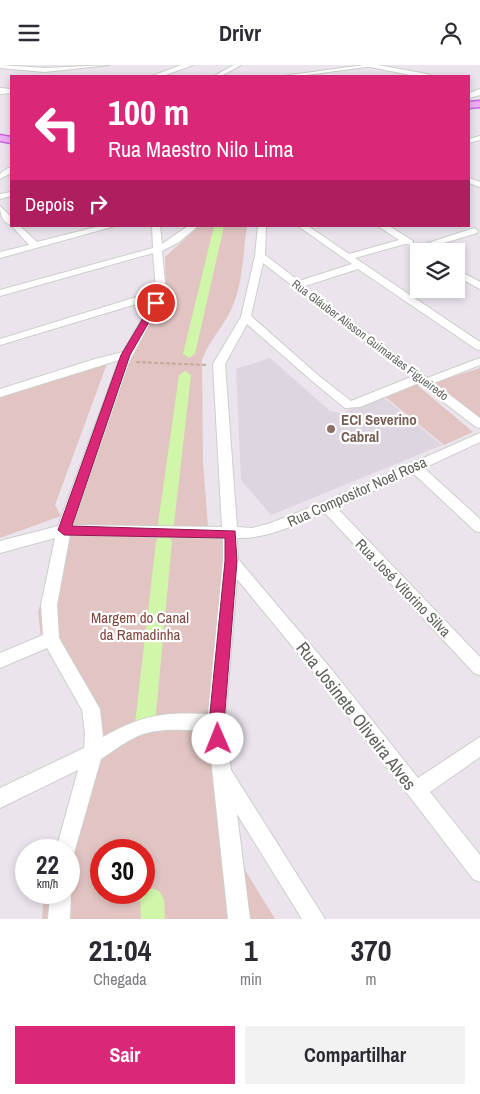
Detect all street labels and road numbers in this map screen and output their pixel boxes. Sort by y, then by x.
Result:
street label: Rua Gláuber Alisson Guimarães Figueiredo [289,276,451,404]
street label: Rua Compositor Noel Rosa [284,451,430,532]
street label: Rua José Vitorino Silva [351,534,456,641]
street label: Rua Josinete Oliveira Alves [290,636,422,795]

